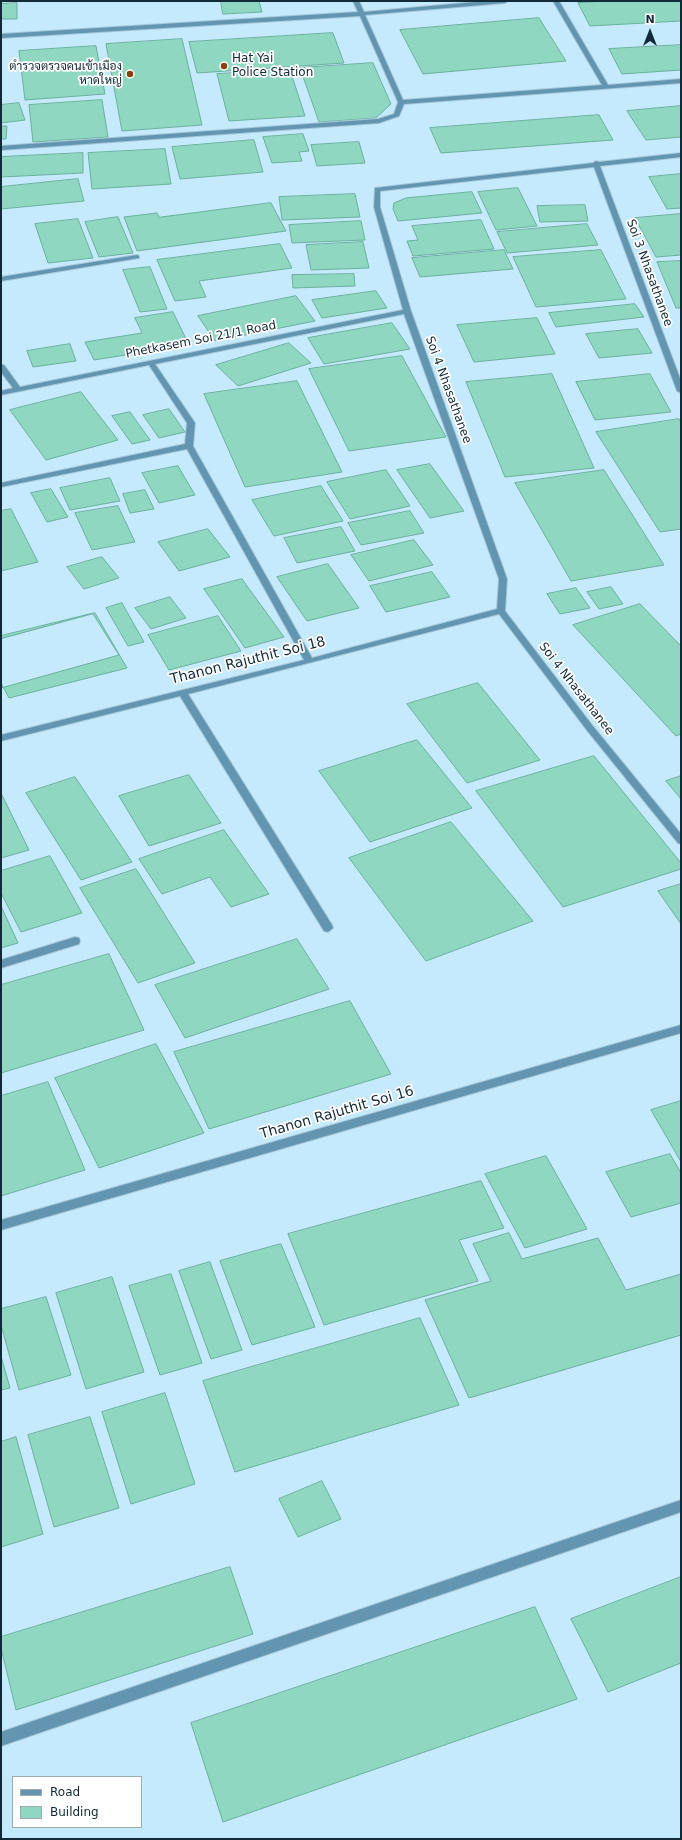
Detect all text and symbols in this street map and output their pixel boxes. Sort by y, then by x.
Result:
north arrow [630,12,670,52]
text: N [645,13,655,26]
place label: Hat Yai Police Station [232,52,313,80]
place label: ตำรวจตรวจคนเข้าเมือง หาดใหญ่ [9,60,122,88]
marker: Hat Yai Police Station [219,61,229,71]
marker: ตำรวจตรวจคนเข้าเมือง หาดใหญ่ [125,69,135,79]
street label: Soi 3 Nhasathanee [623,217,675,329]
street label: Phetkasem Soi 21/1 Road [124,318,278,362]
street label: Soi 4 Nhasathanee [422,334,474,446]
street label: Thanon Rajuthit Soi 18 [169,634,327,688]
street label: Soi 4 Nhasathanee [536,640,616,738]
street label: Thanon Rajuthit Soi 16 [258,1083,416,1143]
legend [12,1776,142,1828]
text: Road [50,1785,80,1799]
text: Building [50,1805,99,1819]

